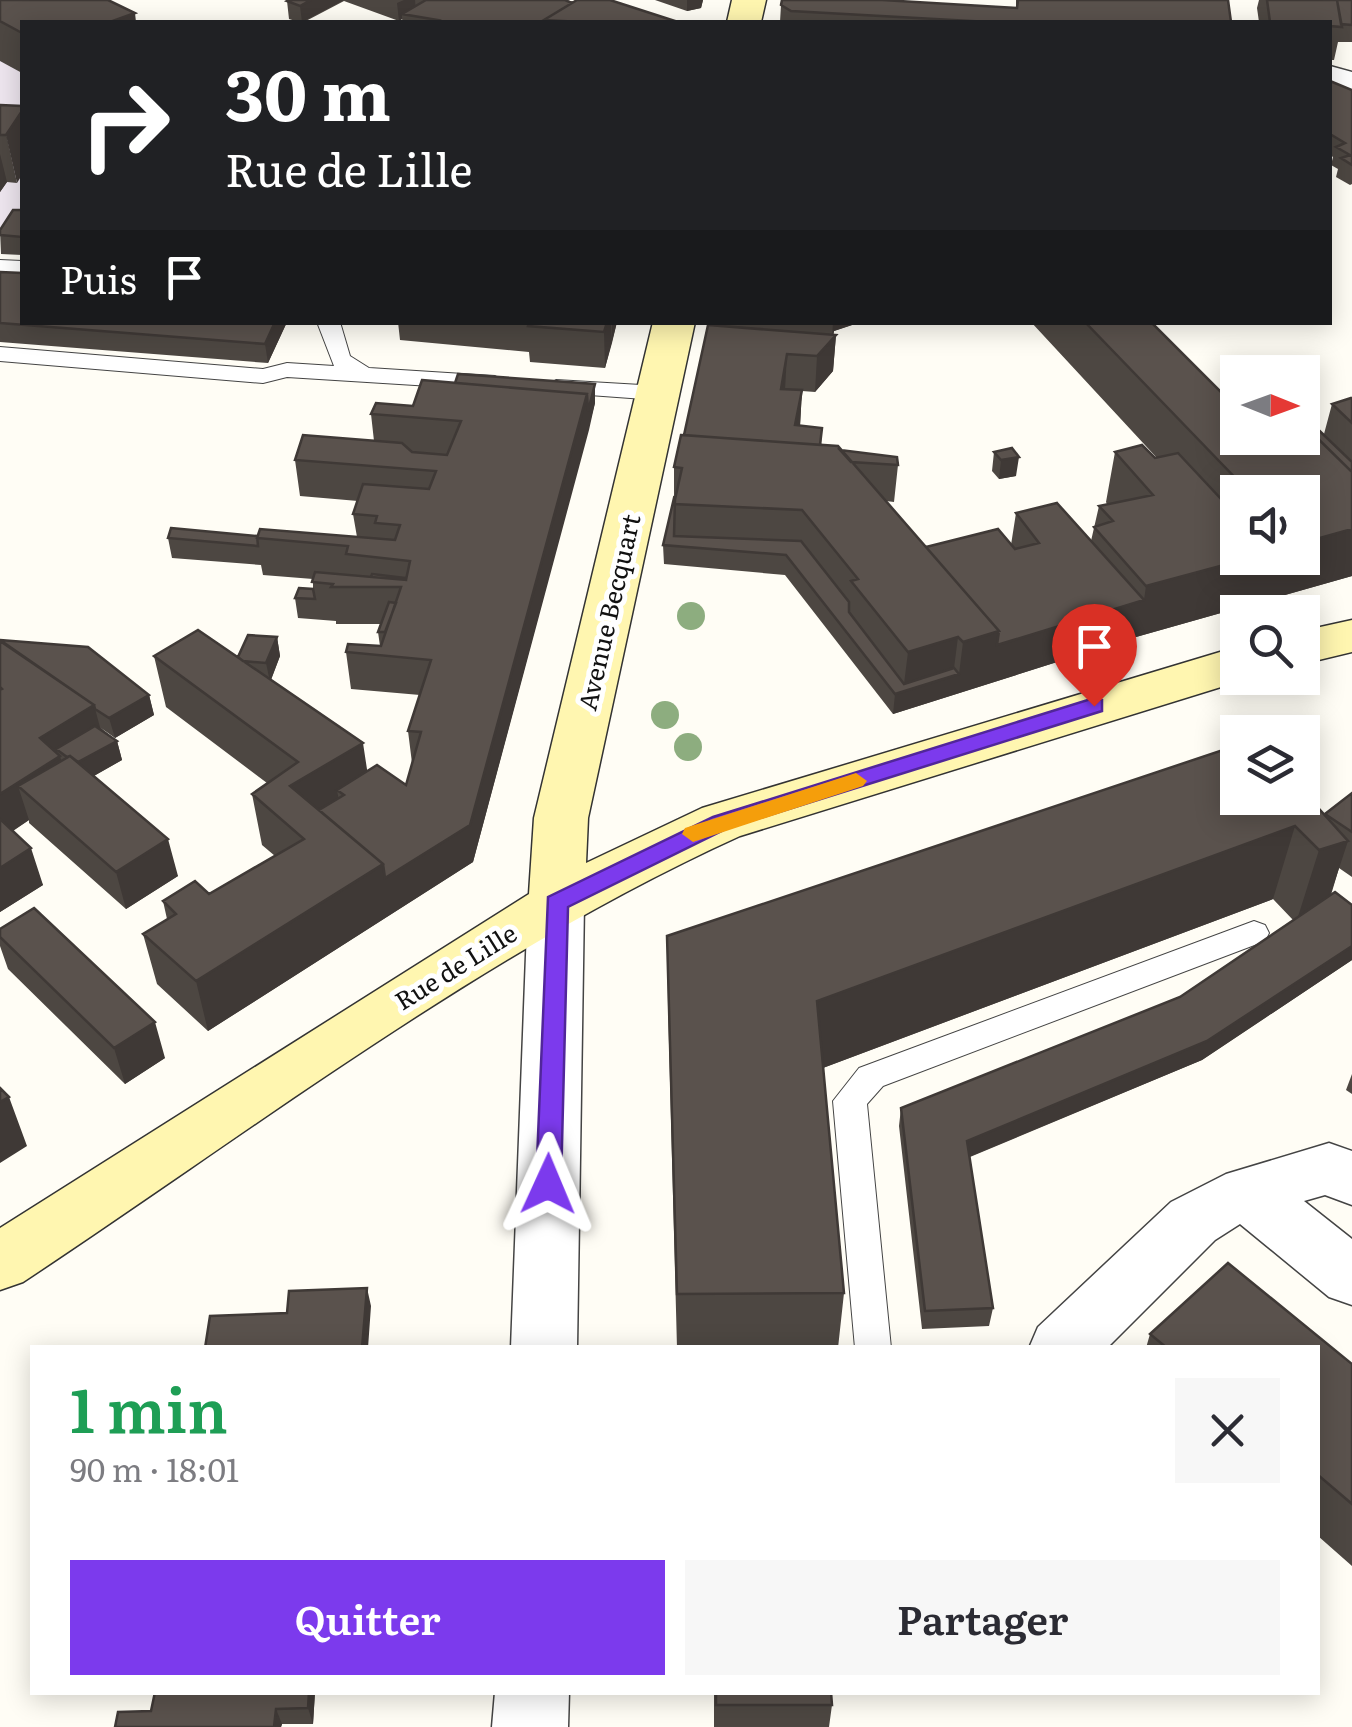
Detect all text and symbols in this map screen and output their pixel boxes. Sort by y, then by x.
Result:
text: 30 m [225,39,391,143]
icon: right [60,60,190,190]
text: Rue de Lille [225,134,473,201]
text: Puis [60,249,137,306]
icon: arrive [157,250,212,305]
north arrow [1220,355,1320,455]
map controls [1220,355,1320,815]
button: sound [1220,475,1320,575]
street label: Avenue Becquart [567,510,649,714]
button: search [1220,595,1320,695]
pin [1052,604,1137,707]
icon: arrive [1067,619,1122,674]
button: layers [1220,715,1320,815]
street label: Rue de Lille [387,914,523,1018]
position arrow [496,1132,600,1236]
text: 1 min [70,1362,228,1451]
button: close [1175,1378,1280,1483]
text: 90 m · 18:01 [70,1444,239,1492]
button: Quitter [70,1560,665,1675]
button: Partager [685,1560,1280,1675]

